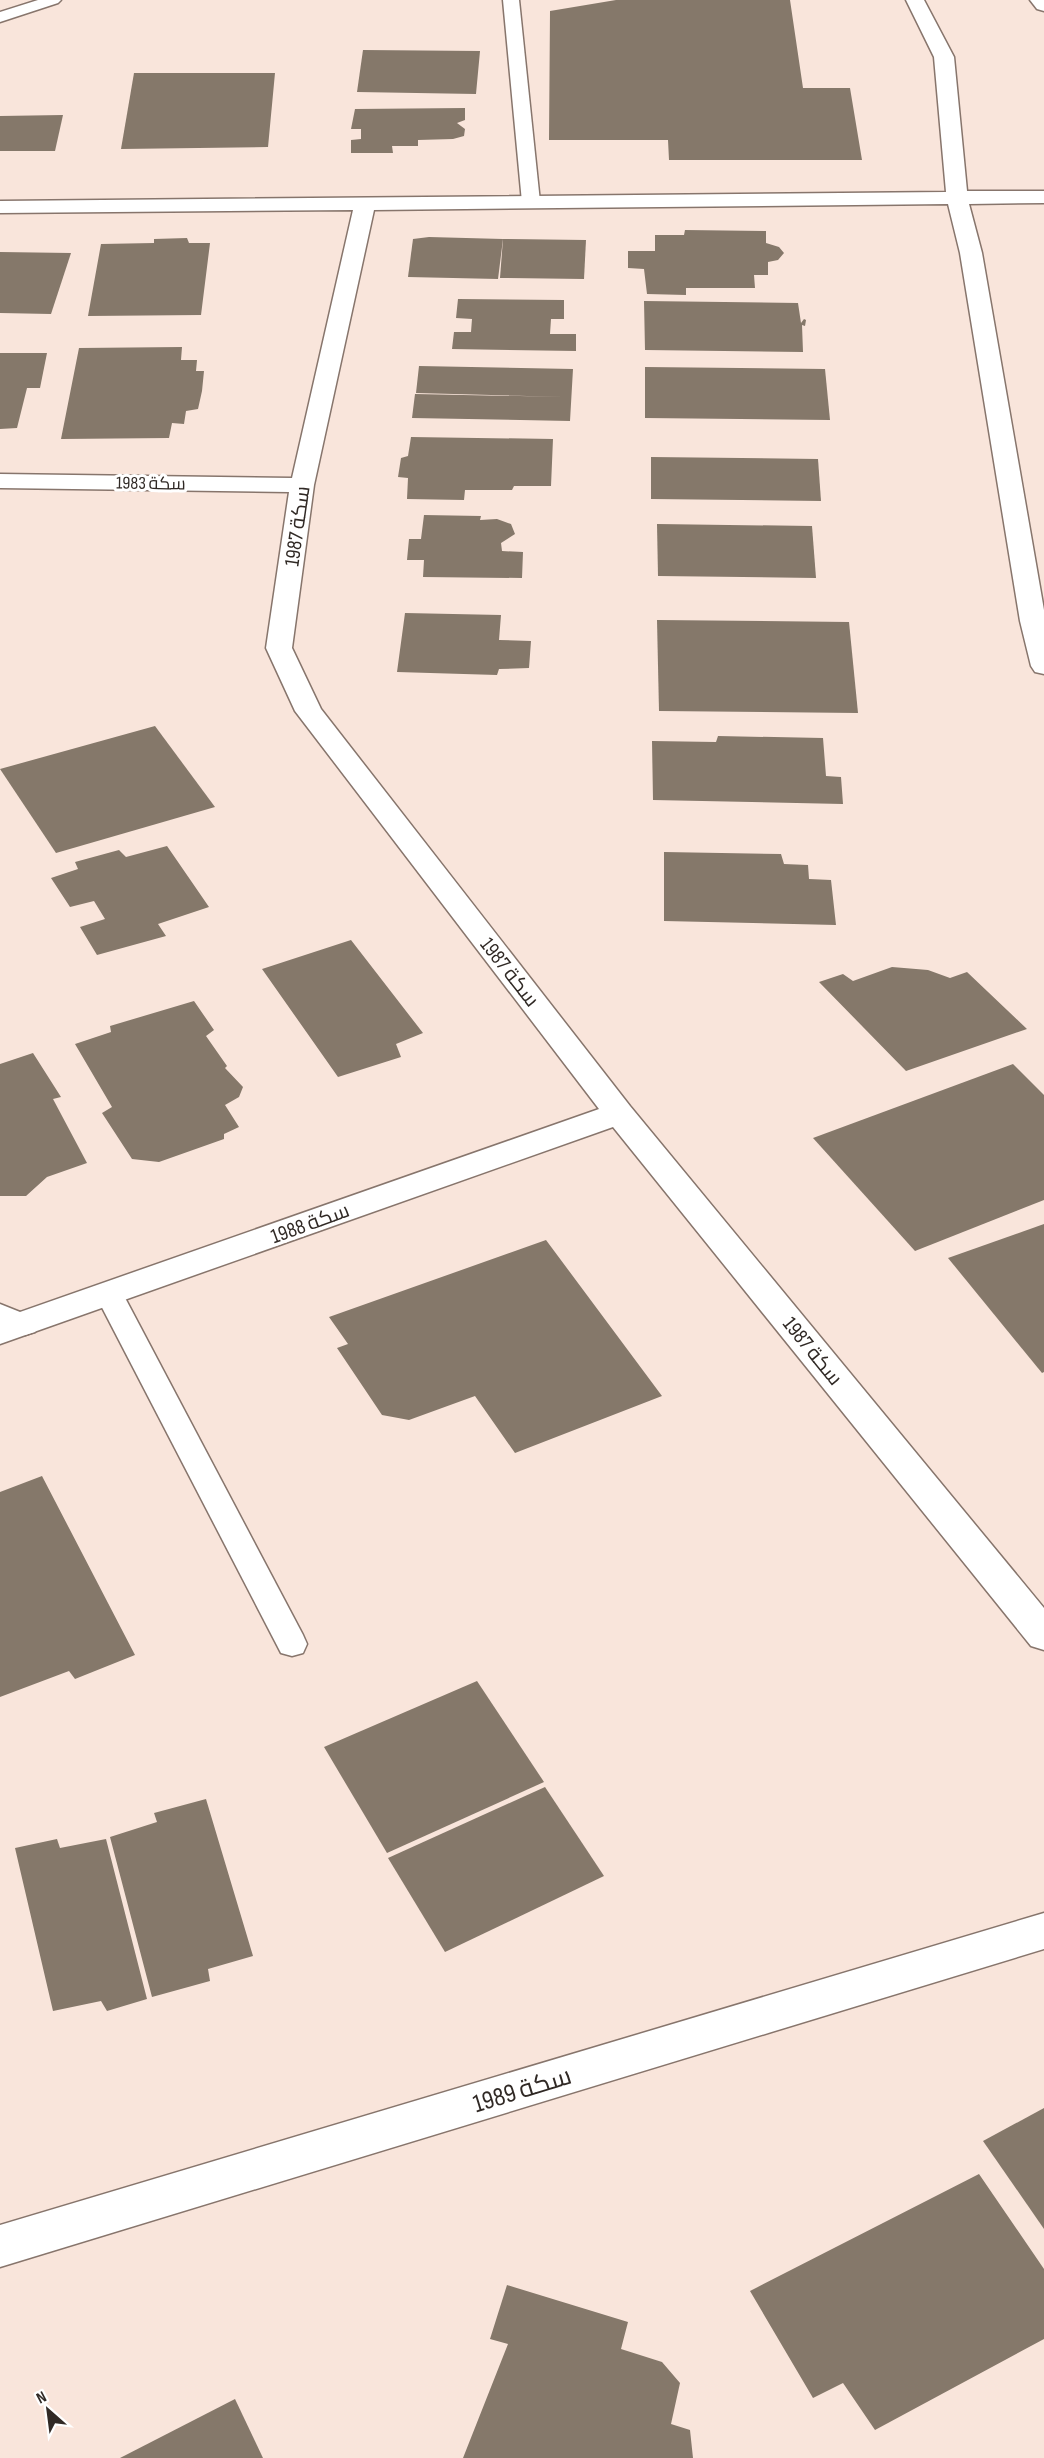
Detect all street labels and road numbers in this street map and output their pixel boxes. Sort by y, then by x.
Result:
street label: سكة 1983 [116,472,186,495]
street label: سكة 1987 [279,484,315,568]
street label: سكة 1987 [475,933,544,1012]
street label: سكة 1988 [267,1198,353,1249]
street label: سكة 1987 [777,1312,848,1391]
street label: سكة 1989 [469,2061,575,2120]

